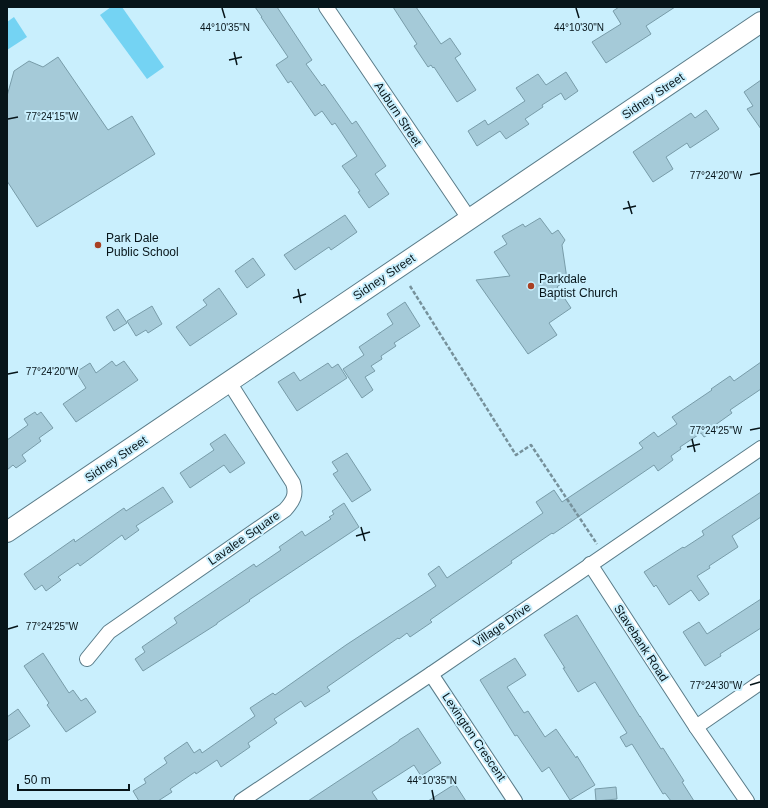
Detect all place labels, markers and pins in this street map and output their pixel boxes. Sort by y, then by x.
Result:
place label: Park Dale Public School [106,231,179,259]
marker: Park Dale Public School [93,240,103,250]
place label: Parkdale Baptist Church [539,272,618,300]
marker: Parkdale Baptist Church [526,281,536,291]

